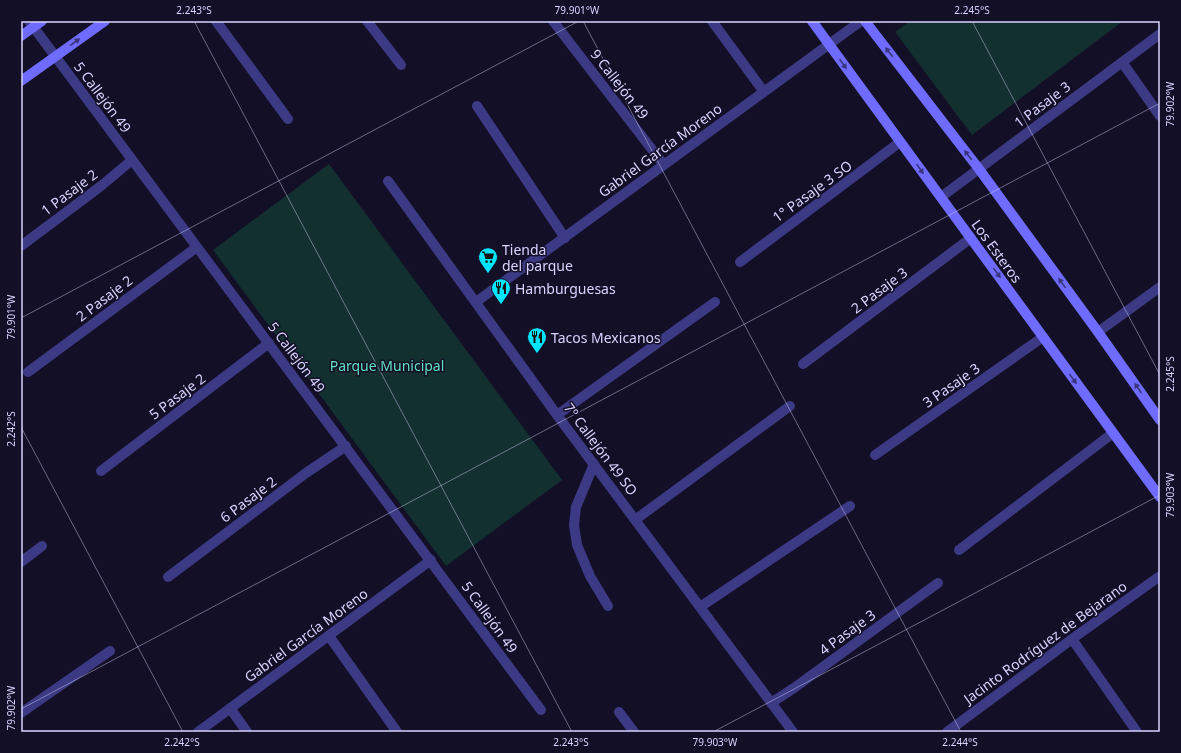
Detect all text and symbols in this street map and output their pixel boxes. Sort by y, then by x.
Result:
text: 2.243°S [176,3,212,17]
text: 79.901°W [555,3,600,17]
text: 2.245°S [954,3,990,17]
one-way arrow [70,38,81,46]
street label: 9 Callejón 49 [587,45,653,123]
one-way arrow [885,47,893,58]
street label: 5 Callejón 49 [70,58,136,136]
one-way arrow [839,58,847,69]
street label: 1 Pasaje 3 [1010,77,1074,131]
text: 79.902°W [1163,81,1177,126]
street label: Gabriel García Moreno [594,99,726,201]
one-way arrow [964,150,973,161]
street label: 1° Pasaje 3 SO [768,156,856,226]
one-way arrow [916,163,924,174]
street label: 1 Pasaje 2 [37,165,101,219]
street label: Los Esteros [967,215,1027,287]
place label: Tienda del parque [502,240,573,275]
supermarket icon: Tienda del parque [477,246,499,274]
street label: 2 Pasaje 3 [847,263,911,317]
one-way arrow [992,268,1001,279]
street label: 2 Pasaje 2 [72,271,136,325]
restaurant icon: Hamburguesas [490,277,512,305]
one-way arrow [1058,277,1066,288]
place label: Hamburguesas [515,279,616,298]
text: 79.901°W [4,294,18,339]
street label: 5 Callejón 49 [264,318,330,396]
restaurant icon: Tacos Mexicanos [526,326,548,354]
place label: Tacos Mexicanos [551,328,661,347]
park label: Parque Municipal [330,356,444,375]
text: 2.245°S [1163,356,1177,392]
street label: 3 Pasaje 3 [919,358,983,412]
street label: 5 Pasaje 2 [145,369,209,423]
one-way arrow [1069,373,1077,384]
one-way arrow [1133,383,1142,394]
street label: 7º Callejón 49 SO [560,399,642,499]
text: 2.242°S [4,411,18,447]
street label: 6 Pasaje 2 [216,472,280,526]
text: 79.903°W [1163,472,1177,517]
street label: Jacinto Rodríguez de Bejarano [958,576,1130,709]
street label: 5 Callejón 49 [458,577,522,657]
street label: Gabriel García Moreno [240,584,372,686]
street label: 4 Pasaje 3 [815,605,879,659]
text: 79.902°W [4,685,18,730]
text: 2.242°S [164,735,200,749]
text: 2.243°S [553,735,589,749]
text: 79.903°W [693,735,738,749]
text: 2.244°S [942,735,978,749]

